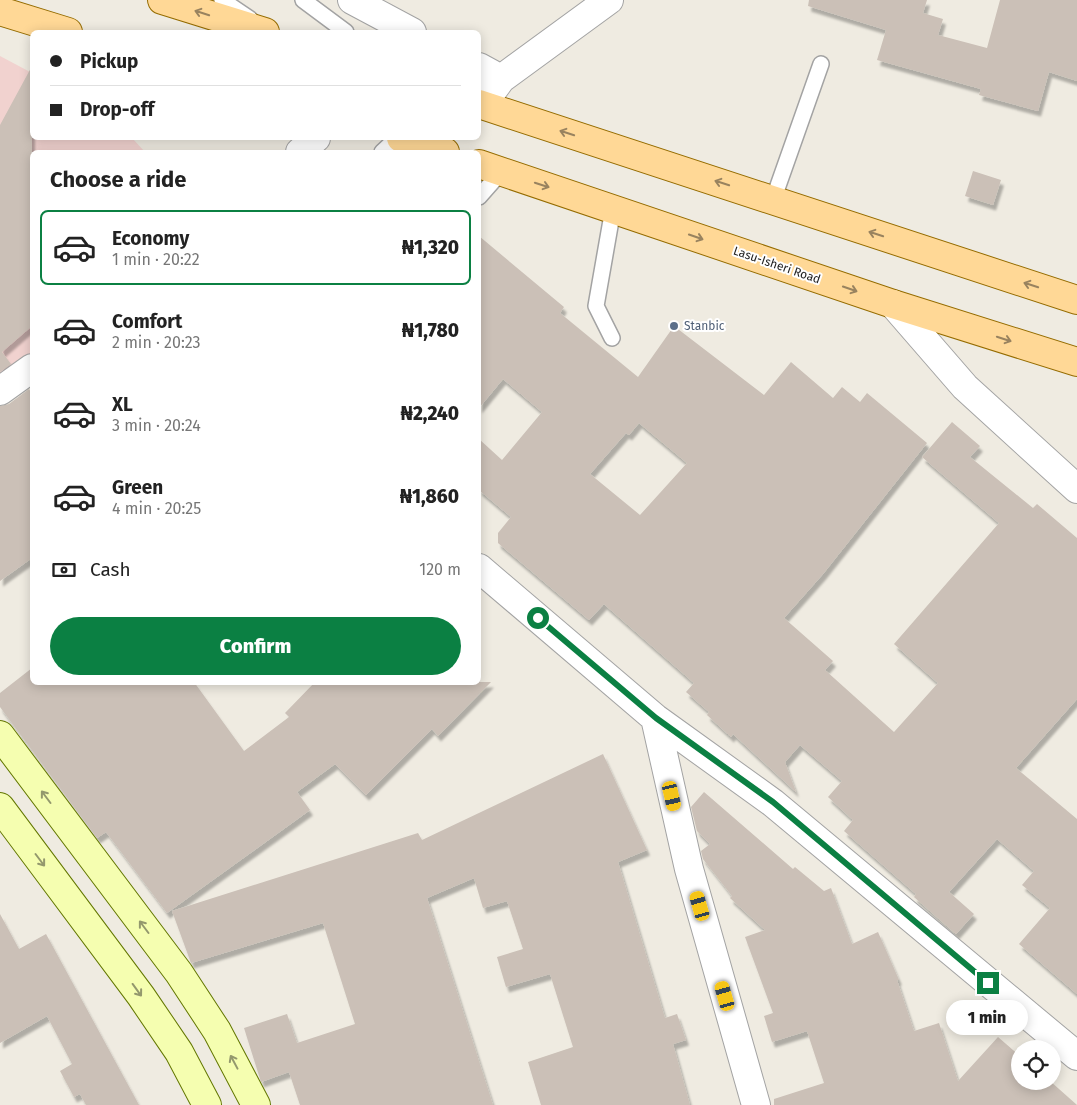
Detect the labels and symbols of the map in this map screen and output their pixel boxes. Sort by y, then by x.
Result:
one-way arrow [194,7,210,17]
one-way arrow [560,128,576,137]
one-way arrow [715,178,730,187]
one-way arrow [533,181,549,191]
one-way arrow [869,229,885,238]
one-way arrow [687,233,703,242]
street label: Lasu-Isheri Road [732,244,822,286]
one-way arrow [1023,279,1039,289]
one-way arrow [841,285,857,294]
place label: Stanbic [684,319,725,333]
marker: Stanbic [668,320,680,332]
one-way arrow [996,335,1011,344]
route start [527,607,549,629]
car [661,780,682,812]
one-way arrow [41,790,51,804]
one-way arrow [34,853,45,866]
car [688,890,711,922]
one-way arrow [139,920,149,934]
route end [977,972,999,994]
car [713,980,736,1012]
one-way arrow [132,983,142,997]
callout: 1 min [947,1000,1029,1036]
one-way arrow [228,1055,238,1070]

